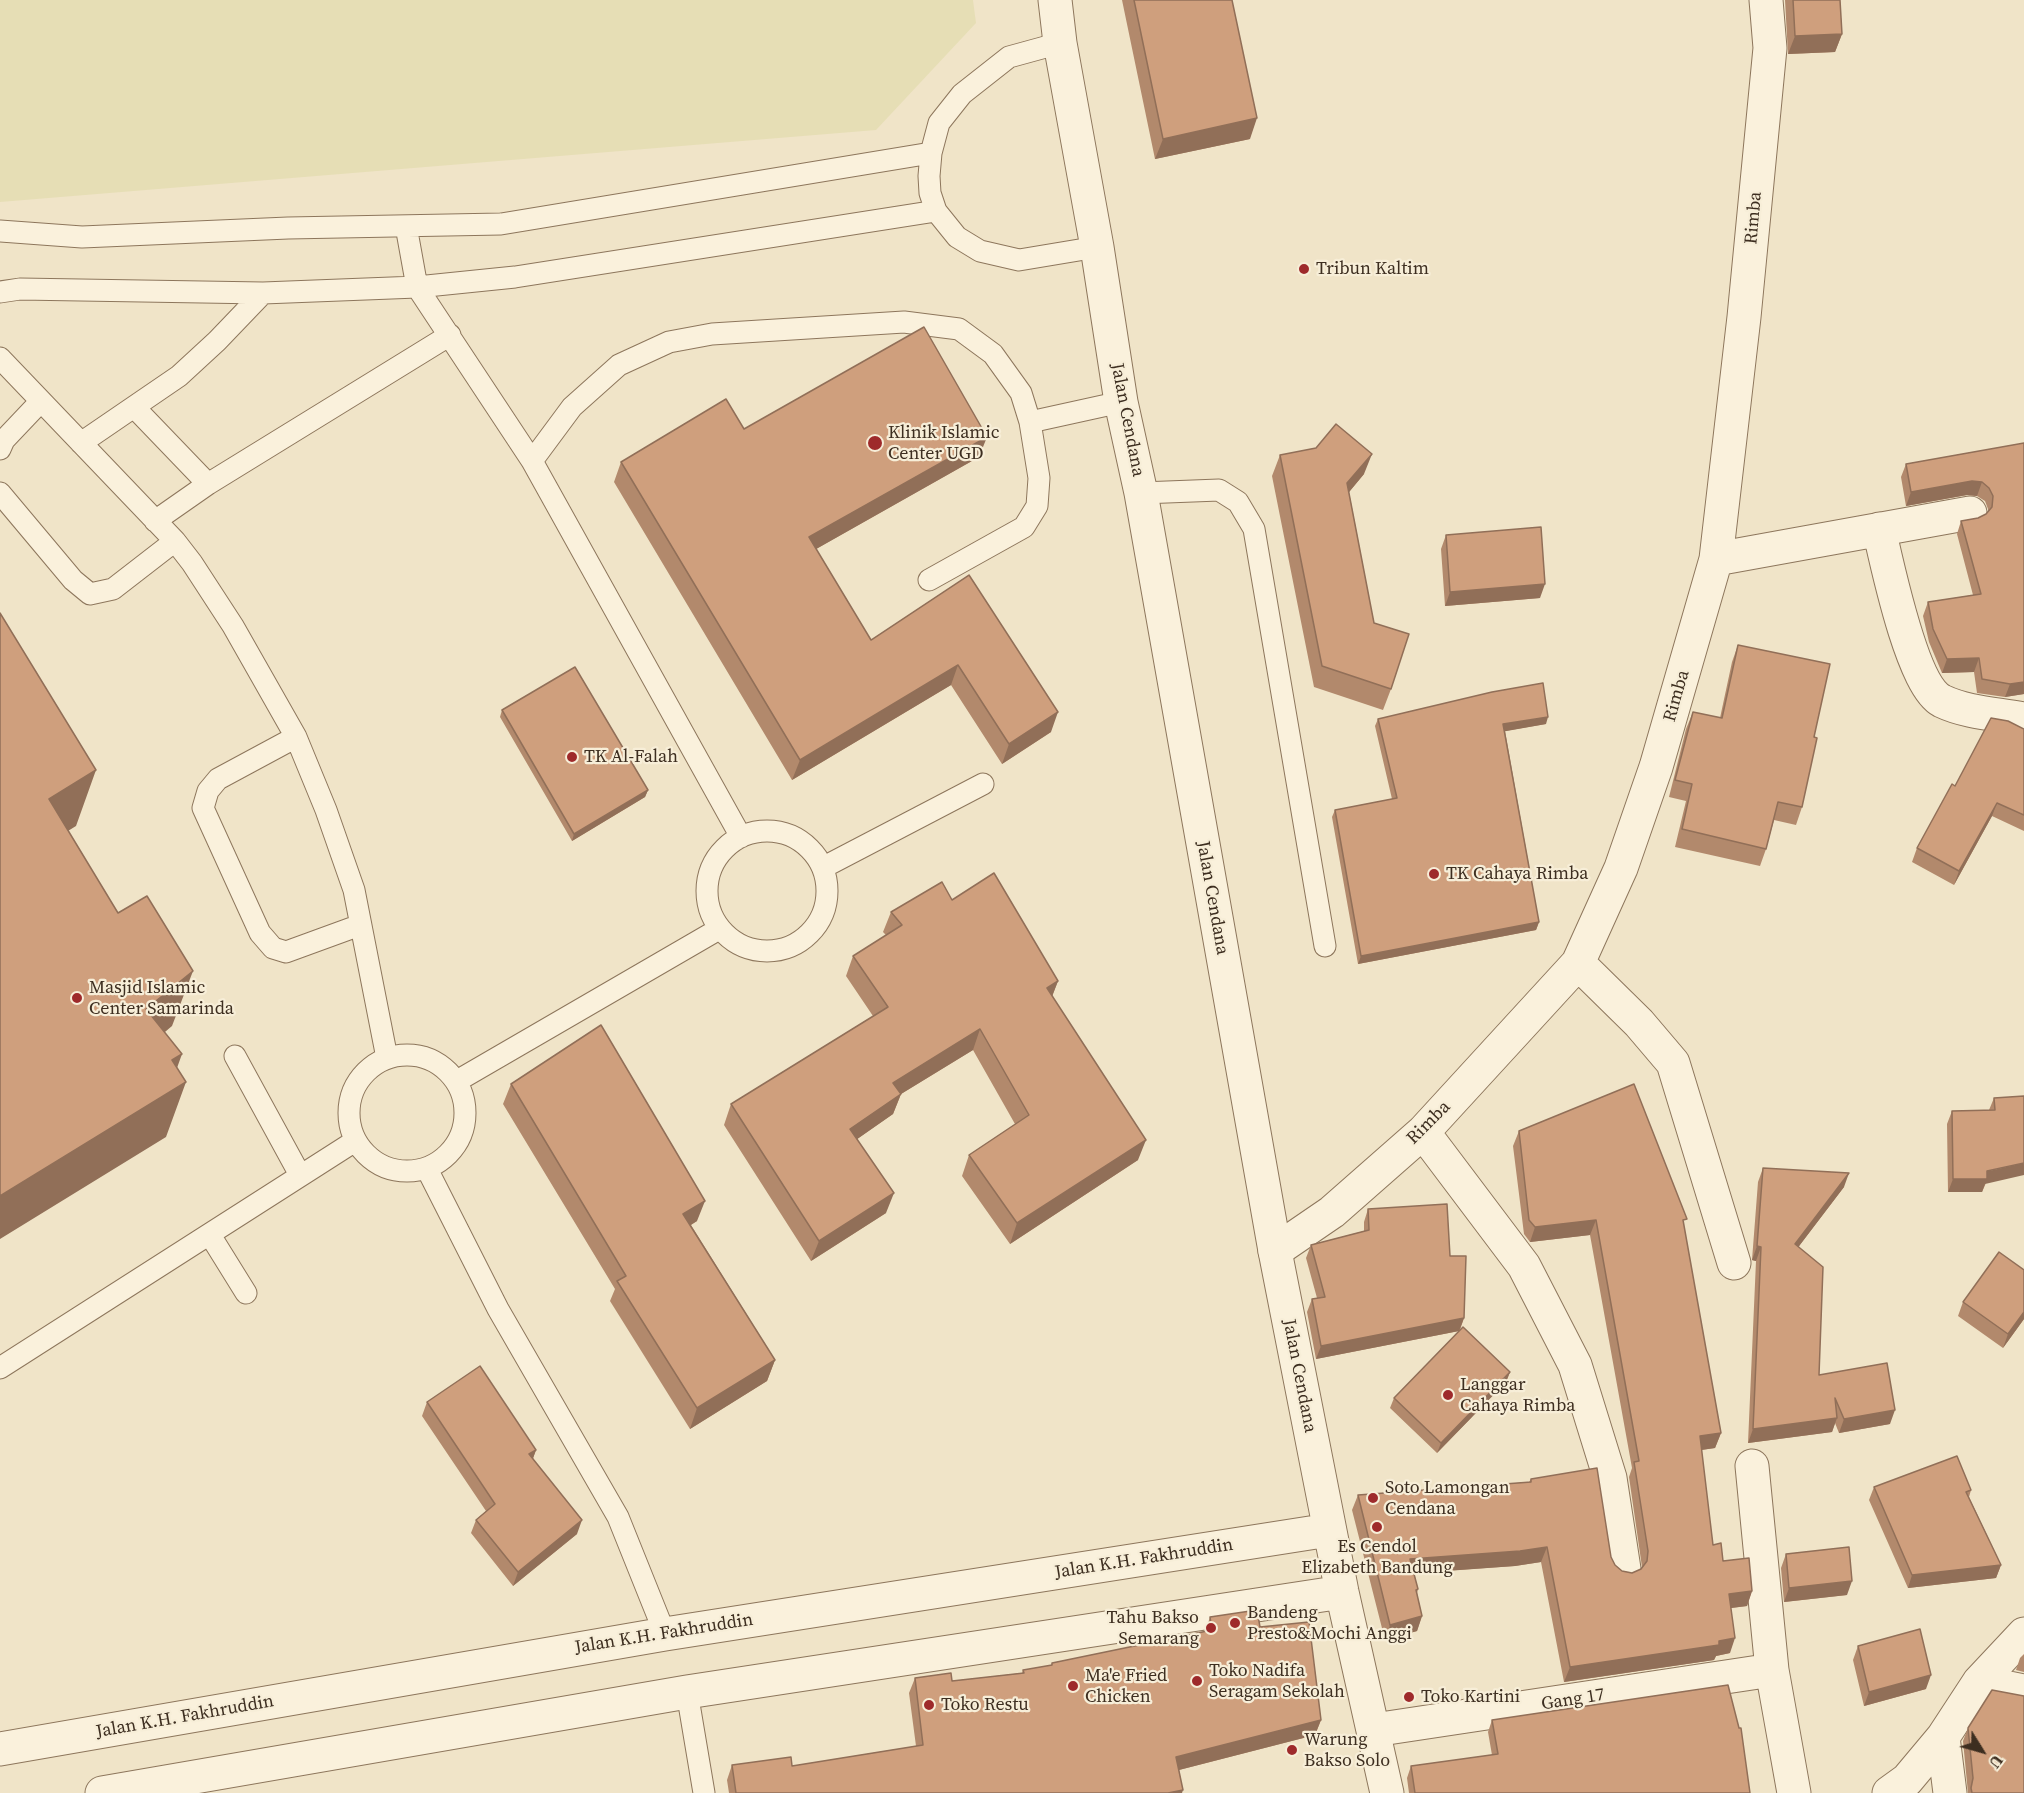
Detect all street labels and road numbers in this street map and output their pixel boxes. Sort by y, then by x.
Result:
street label: Rimba [1741,191,1767,245]
street label: Jalan Cendana [1105,361,1149,479]
street label: Rimba [1659,668,1695,724]
street label: Jalan Cendana [1191,839,1233,957]
street label: Rimba [1403,1097,1455,1149]
street label: Jalan Cendana [1277,1317,1321,1435]
street label: Jalan K.H. Fakhruddin [1053,1534,1235,1584]
street label: Jalan K.H. Fakhruddin [573,1609,755,1659]
street label: Gang 17 [1540,1684,1606,1716]
street label: Jalan K.H. Fakhruddin [94,1691,276,1743]

